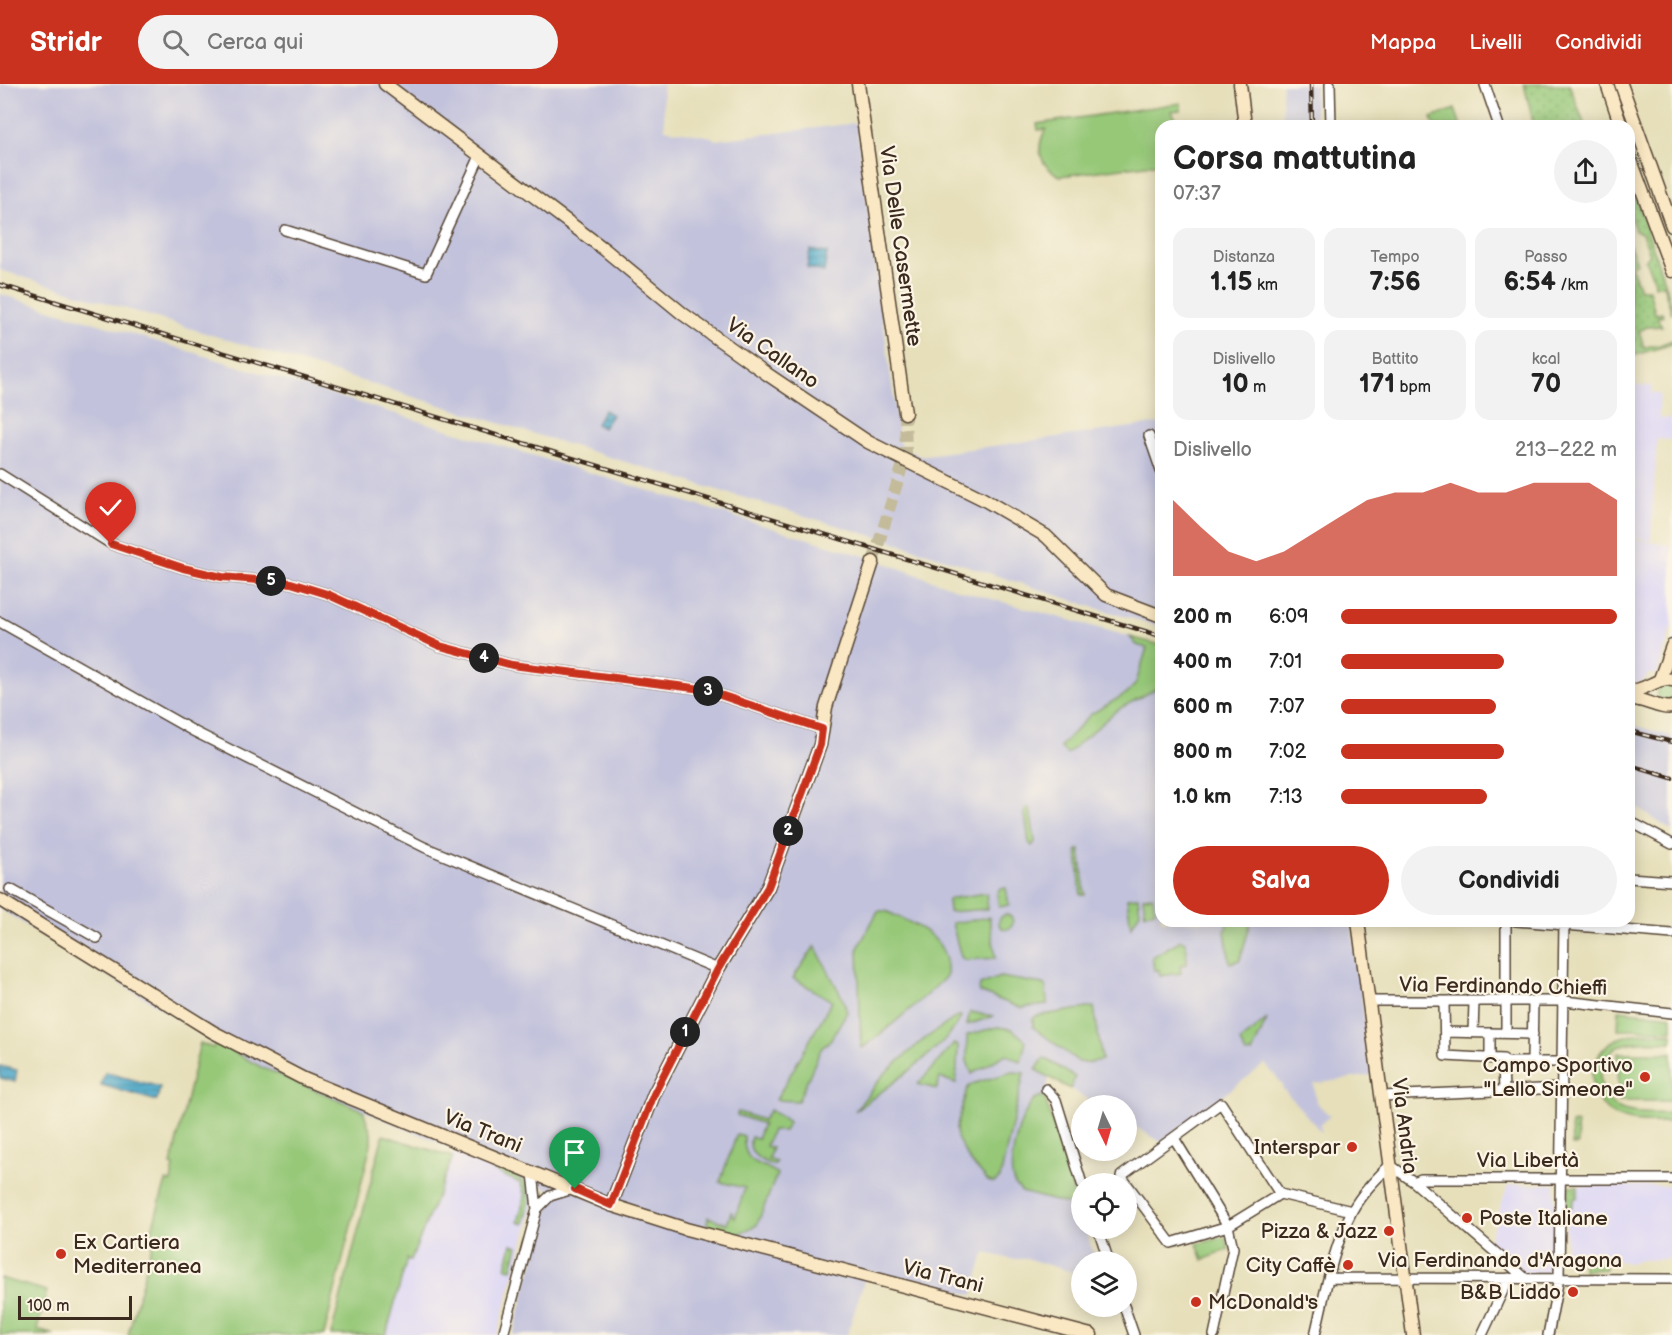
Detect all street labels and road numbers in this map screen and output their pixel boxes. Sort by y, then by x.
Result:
street label: Via Delle Casermette [874,144,927,348]
street label: Via Callano [722,312,824,394]
street label: Via Ferdinando Chieffi [1399,972,1607,1001]
street label: Via Andria [1386,1077,1423,1175]
street label: Via Trani [440,1104,526,1158]
street label: Via Libertà [1477,1148,1579,1173]
street label: Via Ferdinando d'Aragona [1378,1248,1622,1273]
street label: Via Trani [900,1254,986,1299]

